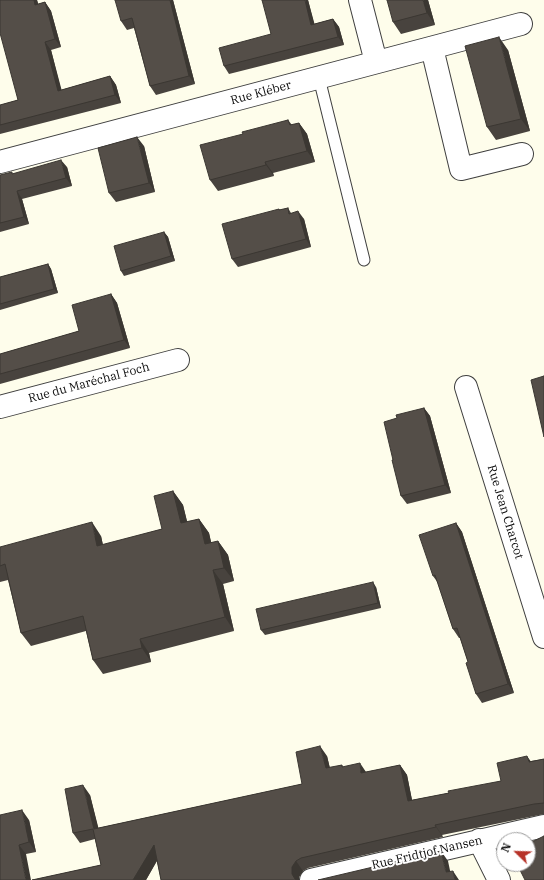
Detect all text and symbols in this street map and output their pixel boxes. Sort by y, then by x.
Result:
street label: Rue Kléber [229,78,293,108]
street label: Rue du Maréchal Foch [27,360,151,406]
street label: Rue Jean Charcot [484,463,526,561]
north arrow [496,832,536,872]
street label: Rue Fridtjof Nansen [370,833,484,873]
text: N [498,841,514,854]

